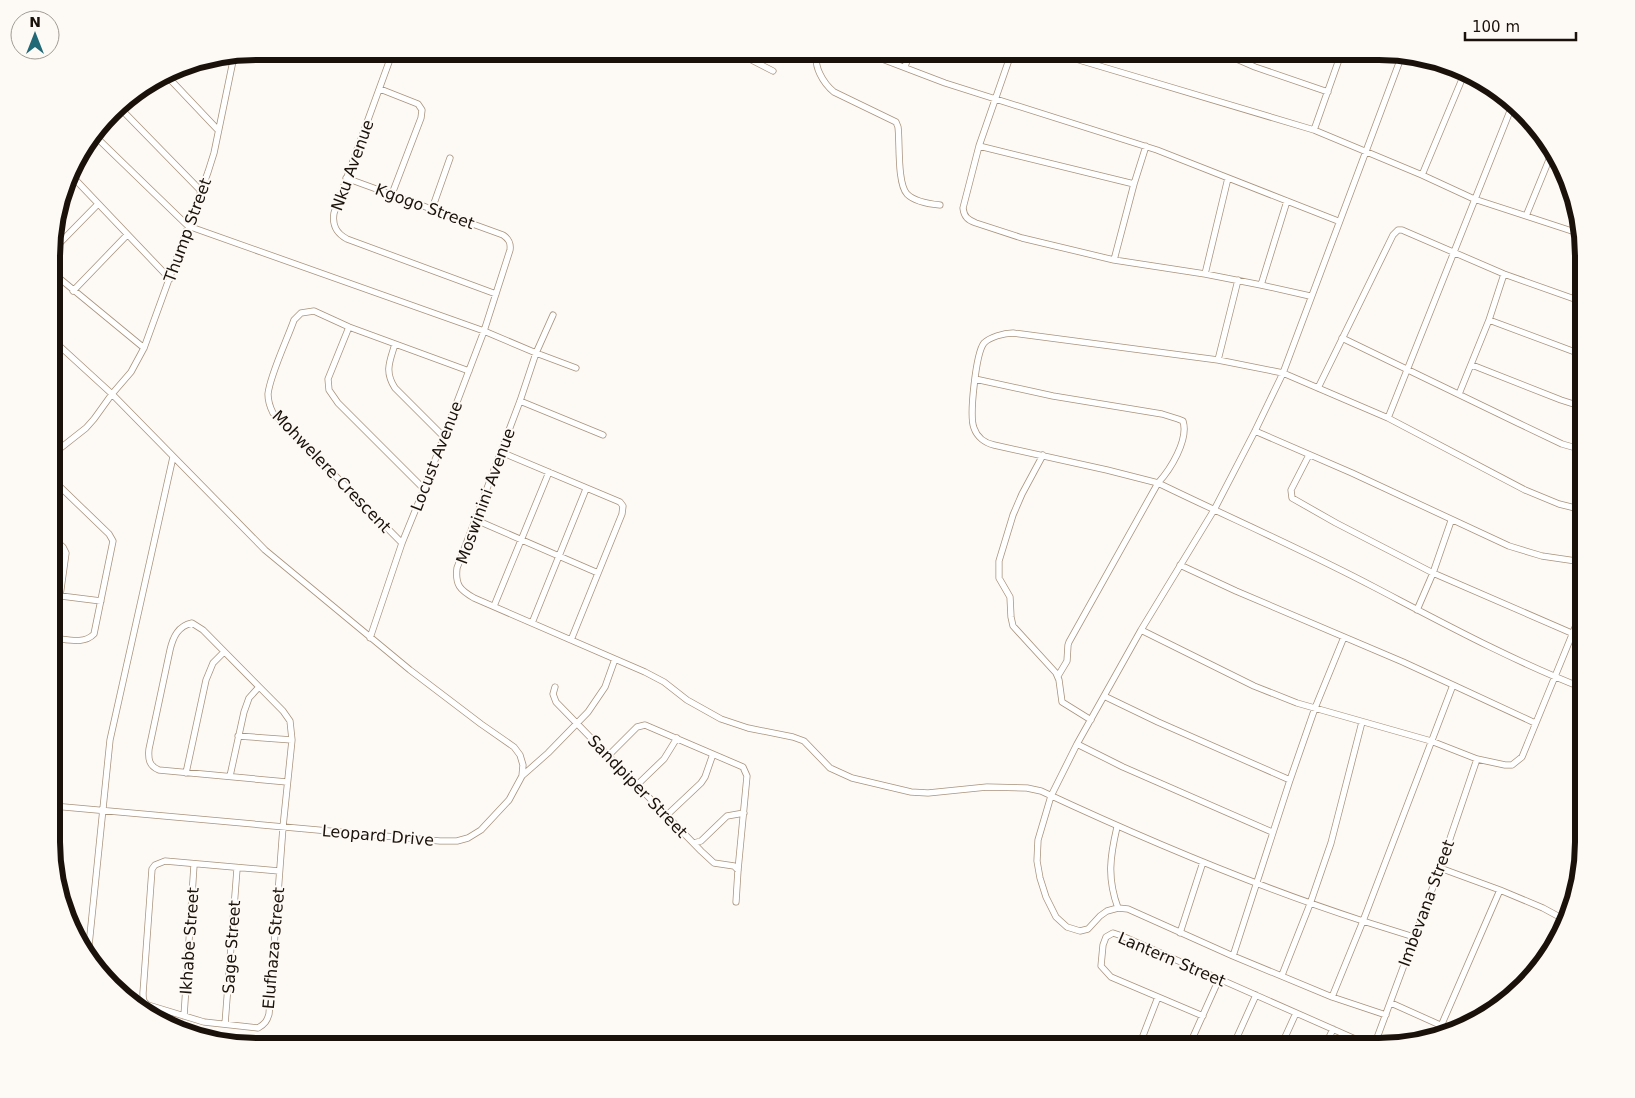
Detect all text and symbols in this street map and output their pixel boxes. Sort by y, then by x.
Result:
north arrow [10,10,60,60]
scale bar [1465,10,1576,42]
text: N [29,14,41,30]
text: 100 m [1472,18,1520,36]
street label: Nku Avenue [327,117,378,213]
street label: Thump Street [159,175,215,286]
street label: Kgogo Street [373,180,477,233]
street label: Locust Avenue [407,398,466,514]
street label: Mohwelere Crescent [268,406,395,536]
street label: Moswinini Avenue [452,426,519,567]
street label: Sandpiper Street [584,731,691,842]
street label: Leopard Drive [321,821,435,850]
street label: Imbevana Street [1395,837,1458,969]
street label: Elufhaza Street [259,886,288,1010]
street label: Ikhabe Street [176,887,203,995]
street label: Sage Street [219,900,244,994]
street label: Lantern Street [1115,928,1229,991]

